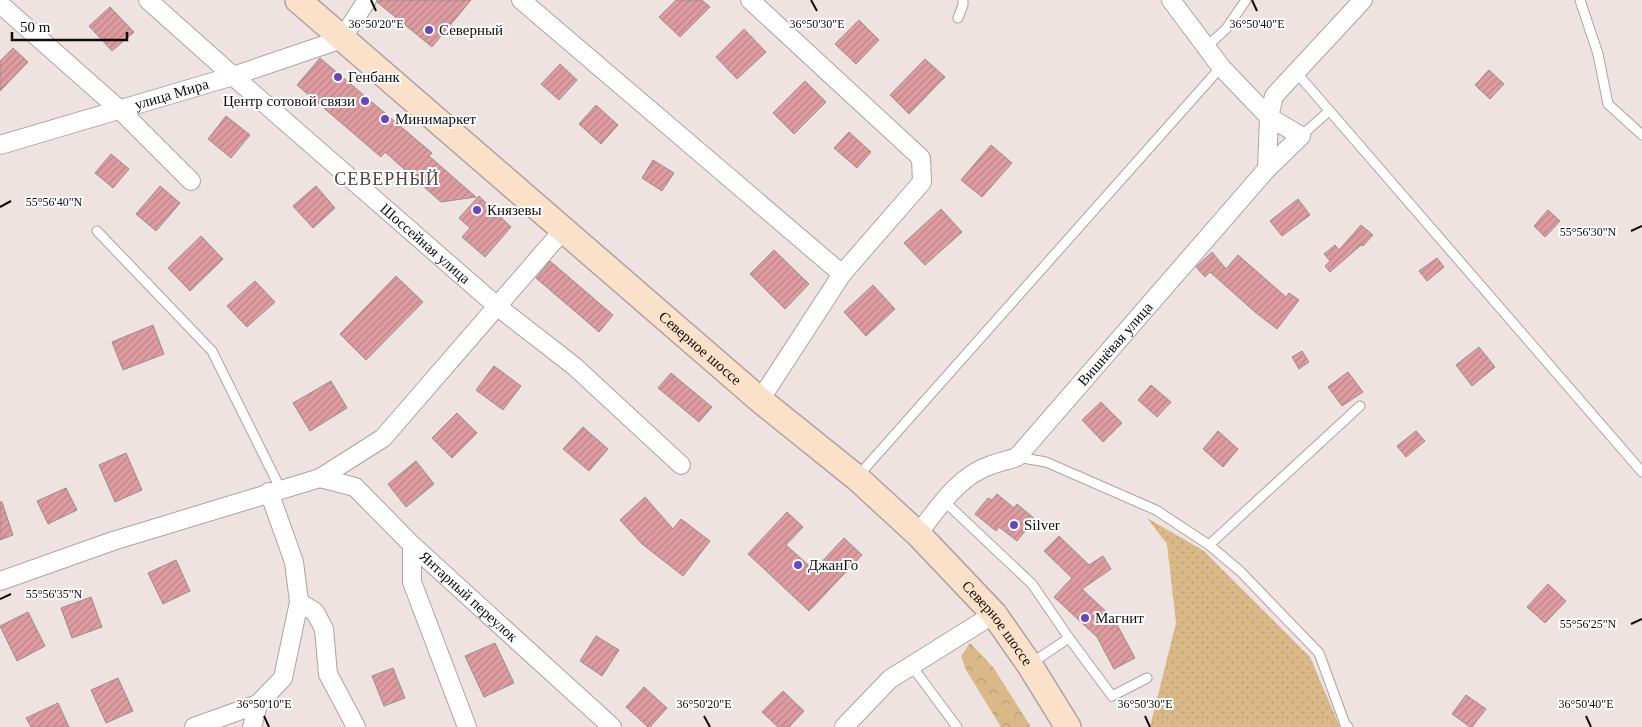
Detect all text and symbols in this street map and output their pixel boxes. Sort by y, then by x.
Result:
scale bar [12,10,128,42]
text: 36°50'20"E [348,17,404,31]
text: 36°50'30"E [789,17,845,31]
text: 36°50'40"E [1229,17,1285,31]
text: 50 m [20,19,51,35]
place label: Северный [439,22,503,38]
marker: Северный [423,24,435,36]
place label: Генбанк [348,69,401,85]
marker: Генбанк [332,71,344,83]
street label: улица Мира [133,76,211,113]
place label: Центр сотовой связи [223,93,355,109]
marker: Центр сотовой связи [359,95,371,107]
place label: Минимаркет [395,111,477,127]
marker: Минимаркет [379,113,391,125]
district label: СЕВЕРНЫЙ [334,169,440,189]
text: 55°56'40"N [26,195,83,209]
street label: Шоссейная улица [377,200,474,287]
place label: Князевы [487,202,542,218]
marker: Князевы [471,204,483,216]
text: 55°56'30"N [1560,225,1617,239]
street label: Вишнёвая улица [1074,299,1156,389]
street label: Северное шоссе [656,308,745,388]
place label: Silver [1024,517,1060,533]
marker: Silver [1008,519,1020,531]
street label: Янтарный переулок [416,548,521,645]
place label: ДжанГо [808,557,858,573]
marker: ДжанГо [792,559,804,571]
street label: Северное шоссе [959,578,1036,669]
text: 55°56'35"N [26,587,83,601]
place label: Магнит [1095,610,1144,626]
marker: Магнит [1079,612,1091,624]
text: 55°56'25"N [1560,617,1617,631]
text: 36°50'10"E [236,697,292,711]
text: 36°50'20"E [676,697,732,711]
text: 36°50'30"E [1117,697,1173,711]
text: 36°50'40"E [1558,697,1614,711]

